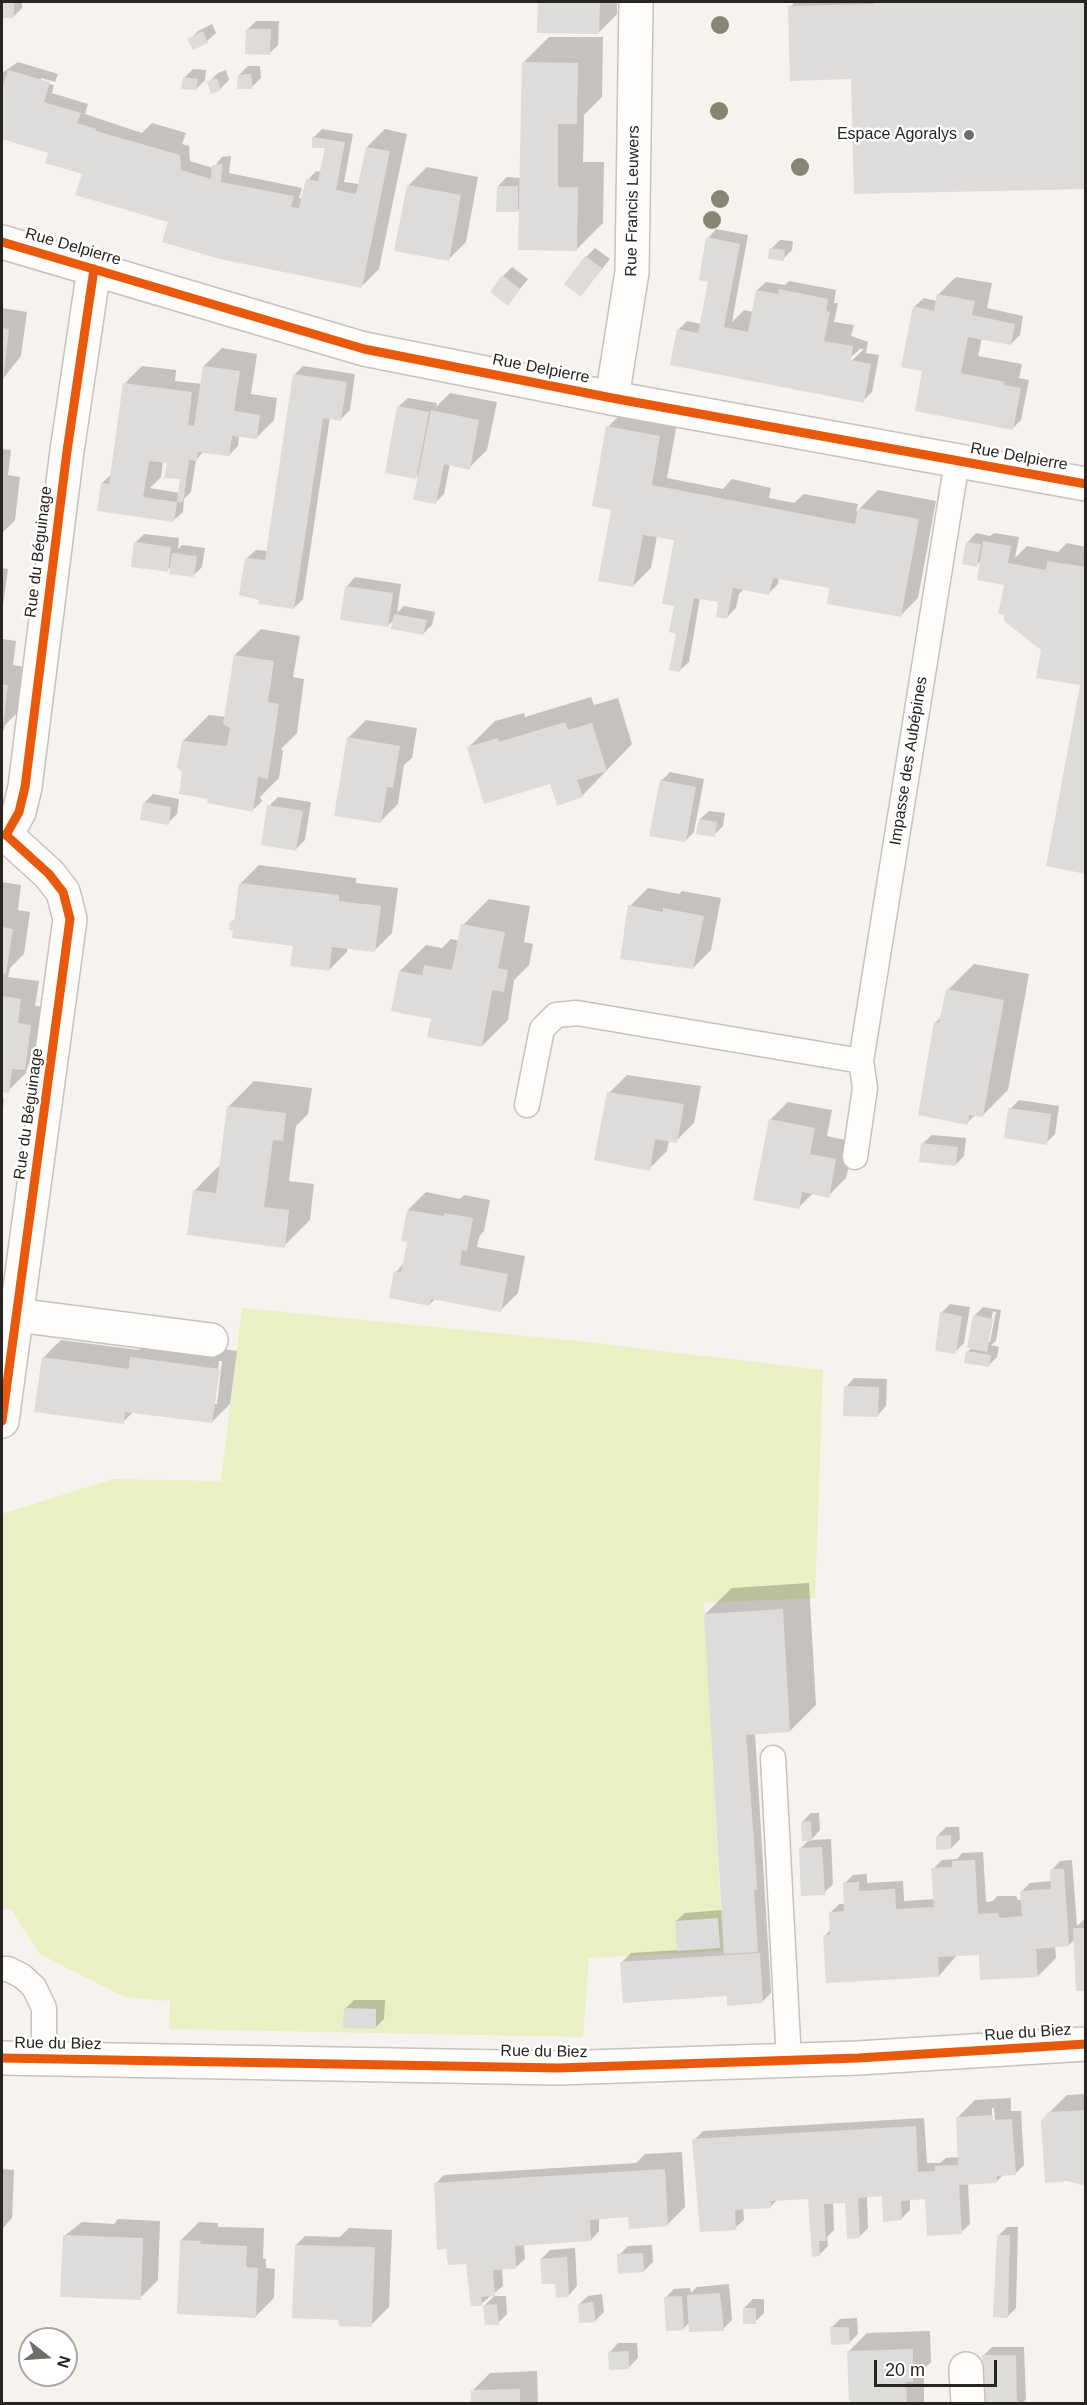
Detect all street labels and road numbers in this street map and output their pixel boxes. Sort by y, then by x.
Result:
street label: Rue Francis Leuwers [622,125,644,277]
street label: Rue Delpierre [23,224,123,270]
street label: Rue Delpierre [491,350,591,388]
street label: Rue Delpierre [969,439,1069,475]
street label: Rue du Béguinage [21,485,57,619]
street label: Impasse des Aubépines [886,675,932,847]
street label: Rue du Béguinage [10,1047,48,1181]
street label: Rue du Biez [984,2020,1072,2046]
street label: Rue du Biez [14,2034,102,2054]
street label: Rue du Biez [500,2042,588,2062]

